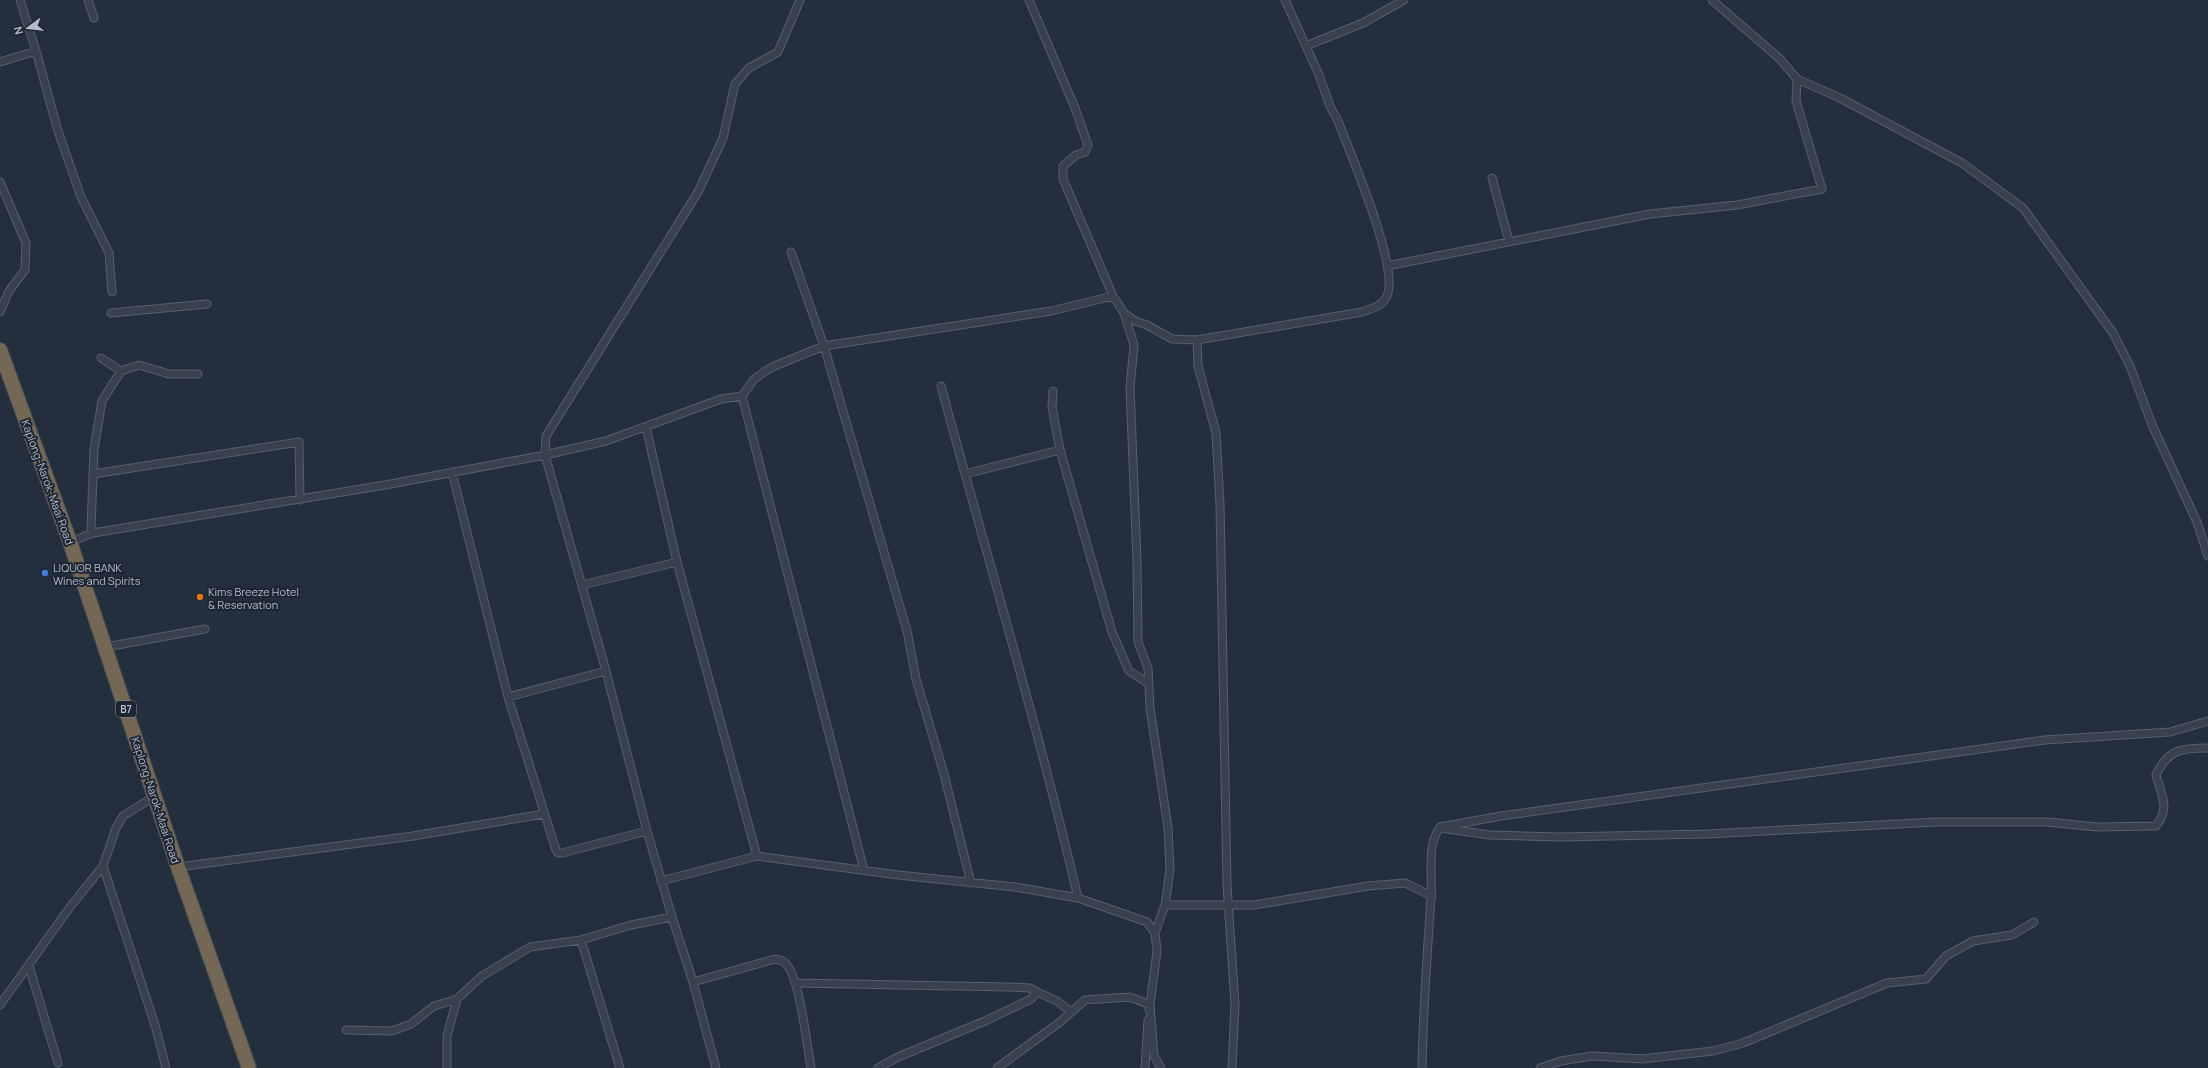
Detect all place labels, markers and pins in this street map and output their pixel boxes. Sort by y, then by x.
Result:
place label: LIQUOR BANK Wines and Spirits [53,560,141,588]
marker: LIQUOR BANK Wines and Spirits [40,568,50,578]
place label: Kims Breeze Hotel & Reservation [208,584,299,612]
marker: Kims Breeze Hotel & Reservation [195,592,205,602]

